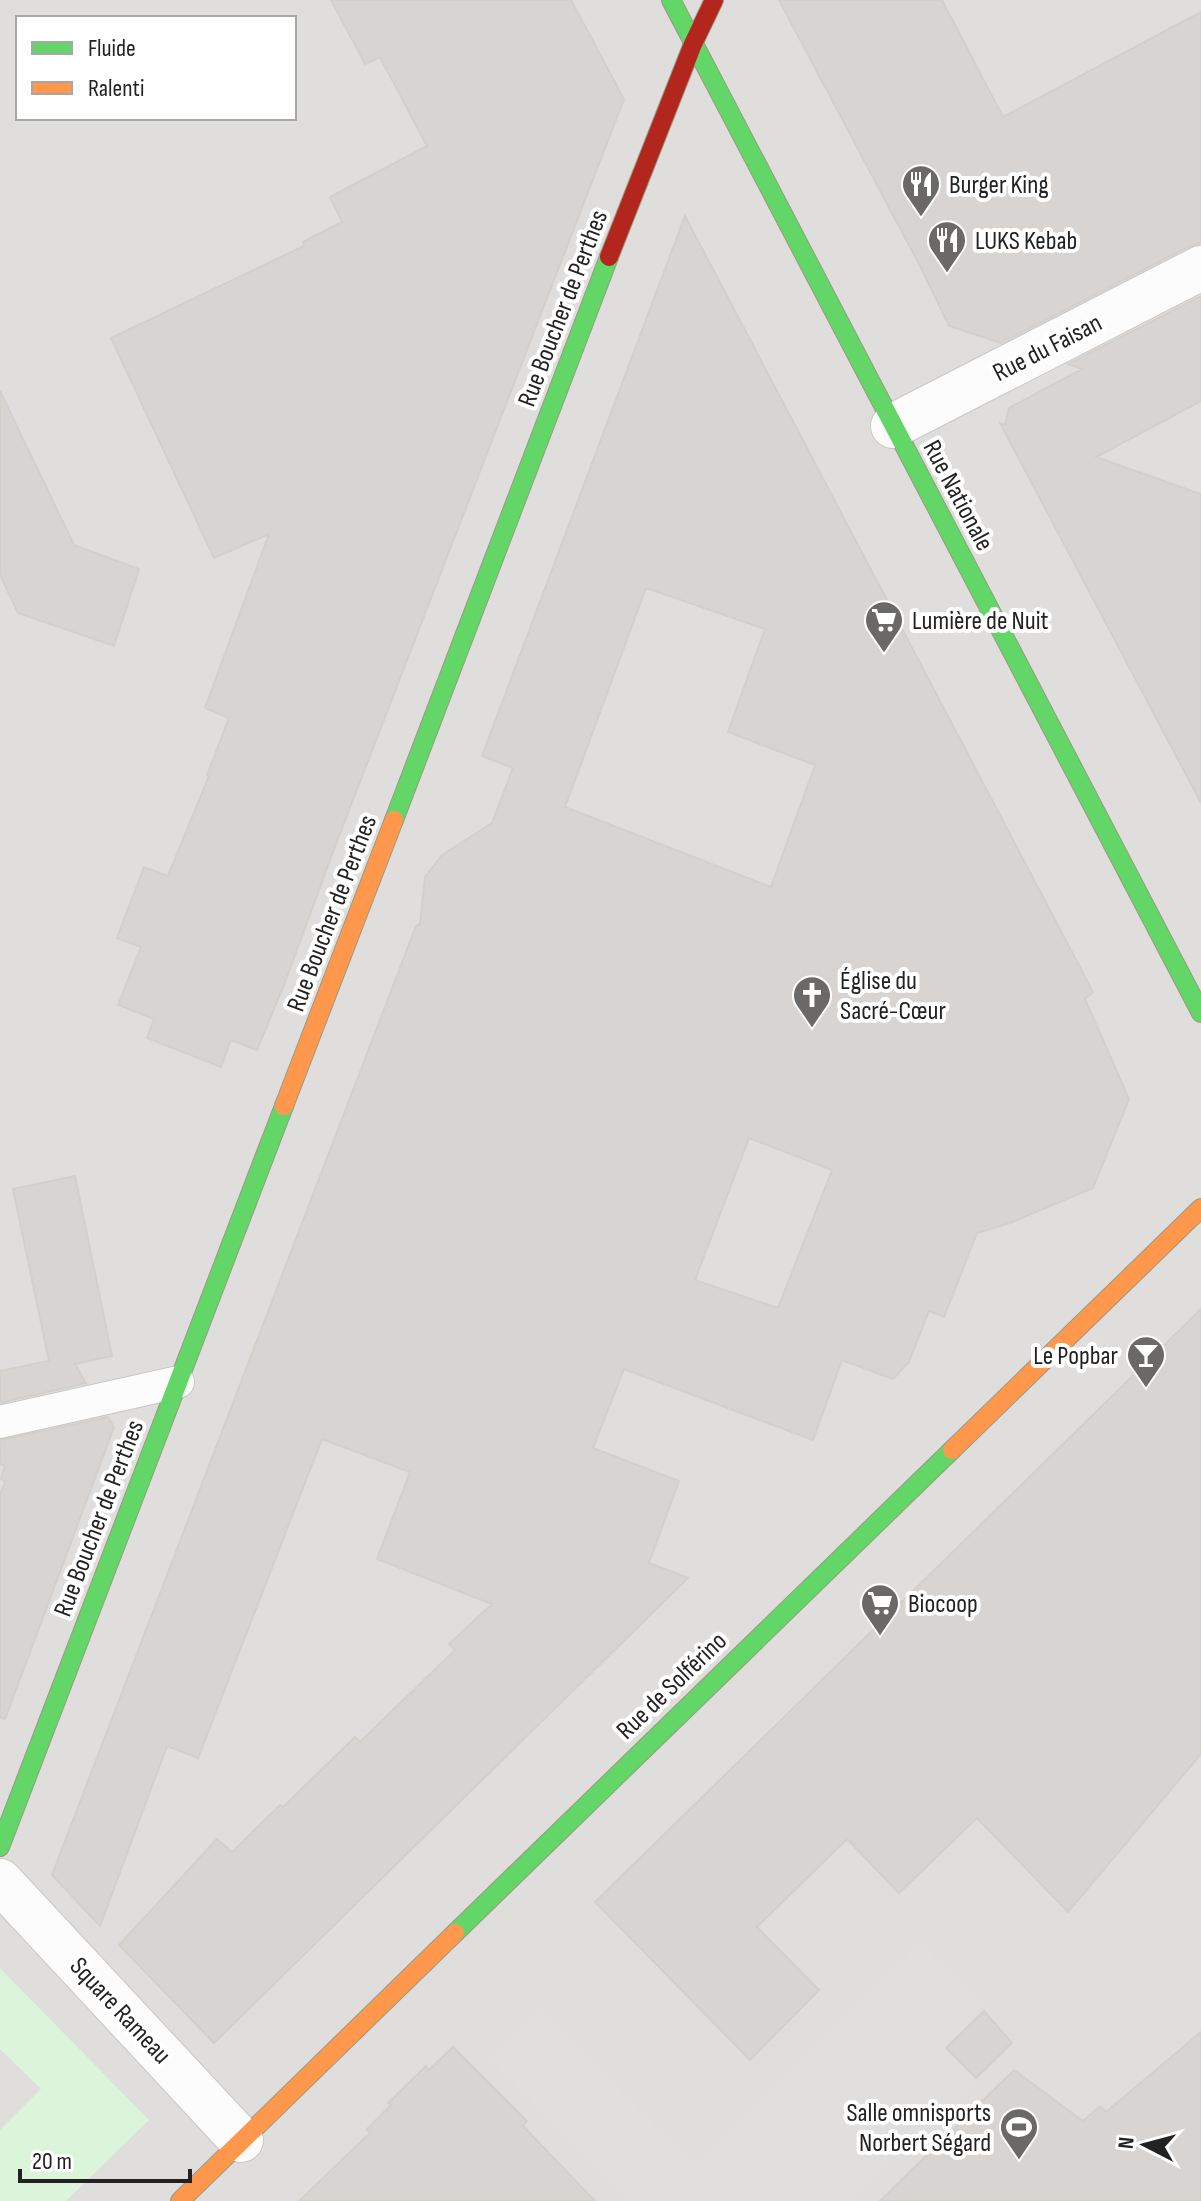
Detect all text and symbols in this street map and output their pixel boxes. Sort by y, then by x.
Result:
legend [16,16,296,120]
text: Fluide [88,34,136,63]
text: Ralenti [88,74,144,103]
restaurant icon: Burger King [900,163,942,218]
place label: Burger King [949,170,1049,201]
street label: Rue Boucher de Perthes [512,206,615,411]
restaurant icon: LUKS Kebab [926,219,968,274]
place label: LUKS Kebab [975,226,1077,257]
street label: Rue du Faisan [988,308,1107,389]
street label: Rue Nationale [916,435,1000,556]
supermarket icon: Lumière de Nuit [863,599,905,654]
place label: Lumière de Nuit [912,606,1048,637]
street label: Rue Boucher de Perthes [281,811,384,1016]
place label: Église du Sacré-Cœur [840,966,946,1027]
church icon: Église du Sacré-Cœur [791,974,833,1029]
bar icon: Le Popbar [1125,1334,1167,1389]
place label: Le Popbar [1033,1341,1119,1372]
street label: Rue Boucher de Perthes [48,1416,151,1621]
supermarket icon: Biocoop [859,1582,901,1637]
place label: Biocoop [908,1589,978,1620]
street label: Rue de Solférino [610,1626,734,1746]
street label: Square Rameau [63,1951,177,2071]
place label: Salle omnisports Norbert Ségard [846,2098,991,2159]
north arrow [1105,2105,1185,2185]
sports icon: Salle omnisports Norbert Ségard [998,2106,1040,2161]
scale bar [20,2133,190,2183]
text: N [1113,2136,1141,2150]
text: 20 m [32,2147,72,2176]

